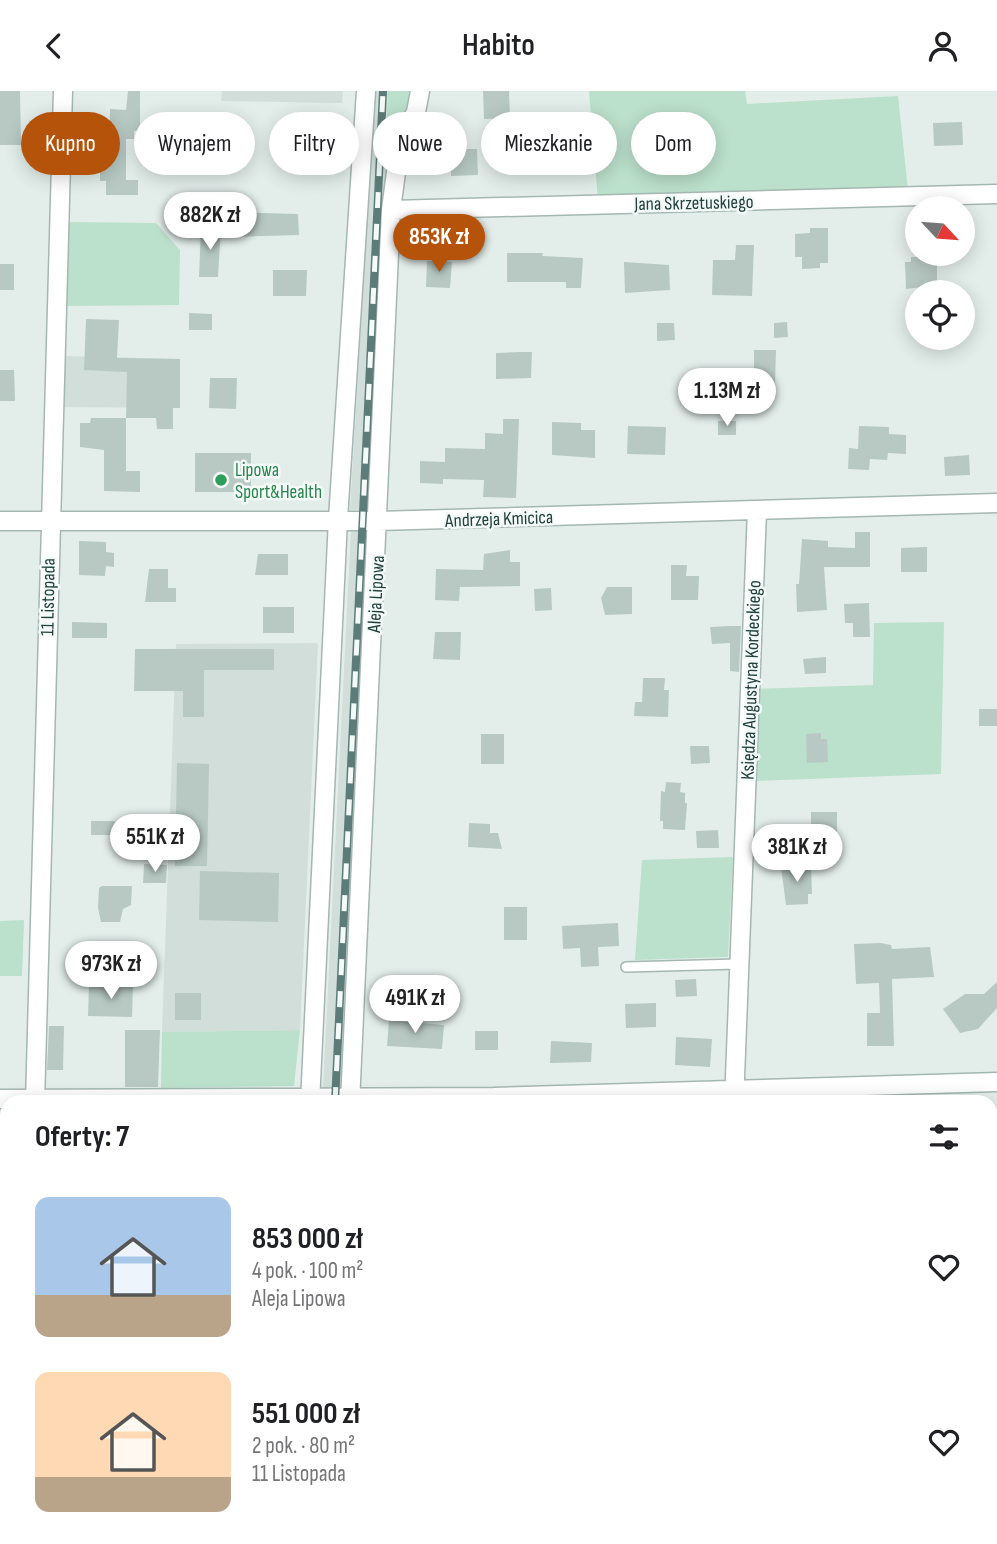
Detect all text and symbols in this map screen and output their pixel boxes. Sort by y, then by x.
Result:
text: Habito [462,26,535,65]
icon: back [35,27,73,65]
icon: person [924,27,962,65]
chip: Kupno [21,112,120,175]
chip: Wynajem [134,112,255,175]
chip: Filtry [269,112,359,175]
chip: Nowe [373,112,467,175]
chip: Mieszkanie [481,112,617,175]
chip: Dom [631,112,716,175]
street label: Jana Skrzetuskiego [633,191,754,216]
pin: 882K zł [145,193,275,252]
north arrow [905,196,975,266]
map controls [905,196,975,350]
text: 882K zł [180,201,240,229]
pin: 853K zł [374,215,504,274]
text: 853K zł [409,223,469,251]
button: locate [905,280,975,350]
pin: 1.13M zł [655,369,799,428]
text: 1.13M zł [694,377,760,405]
place label: Lipowa Sport&Health [235,459,322,504]
marker: Lipowa Sport&Health [213,472,229,488]
street label: Andrzeja Kmicica [444,506,553,533]
street label: Aleja Lipowa [363,555,390,634]
street label: 11 Listopada [36,558,61,636]
street label: Księdza Augustyna Kordeckiego [737,580,766,780]
pin: 551K zł [90,815,220,874]
text: 551K zł [126,823,184,851]
pin: 381K zł [732,825,862,884]
text: 381K zł [768,833,826,861]
pin: 973K zł [46,941,176,1001]
text: 973K zł [81,950,141,978]
pin: 491K zł [350,975,480,1035]
text: 491K zł [385,984,445,1012]
icon: filters [925,1118,963,1156]
text: Oferty: 7 [35,1119,129,1155]
text: 853 000 zł [252,1221,363,1257]
icon: home [91,1225,175,1309]
icon: heart [925,1248,963,1286]
text: 4 pok. · 100 m² [252,1257,364,1285]
text: Aleja Lipowa [252,1285,346,1313]
text: 551 000 zł [252,1396,360,1432]
icon: home [91,1400,175,1484]
icon: heart [925,1423,963,1461]
text: 2 pok. · 80 m² [252,1432,355,1460]
text: 11 Listopada [252,1460,346,1488]

